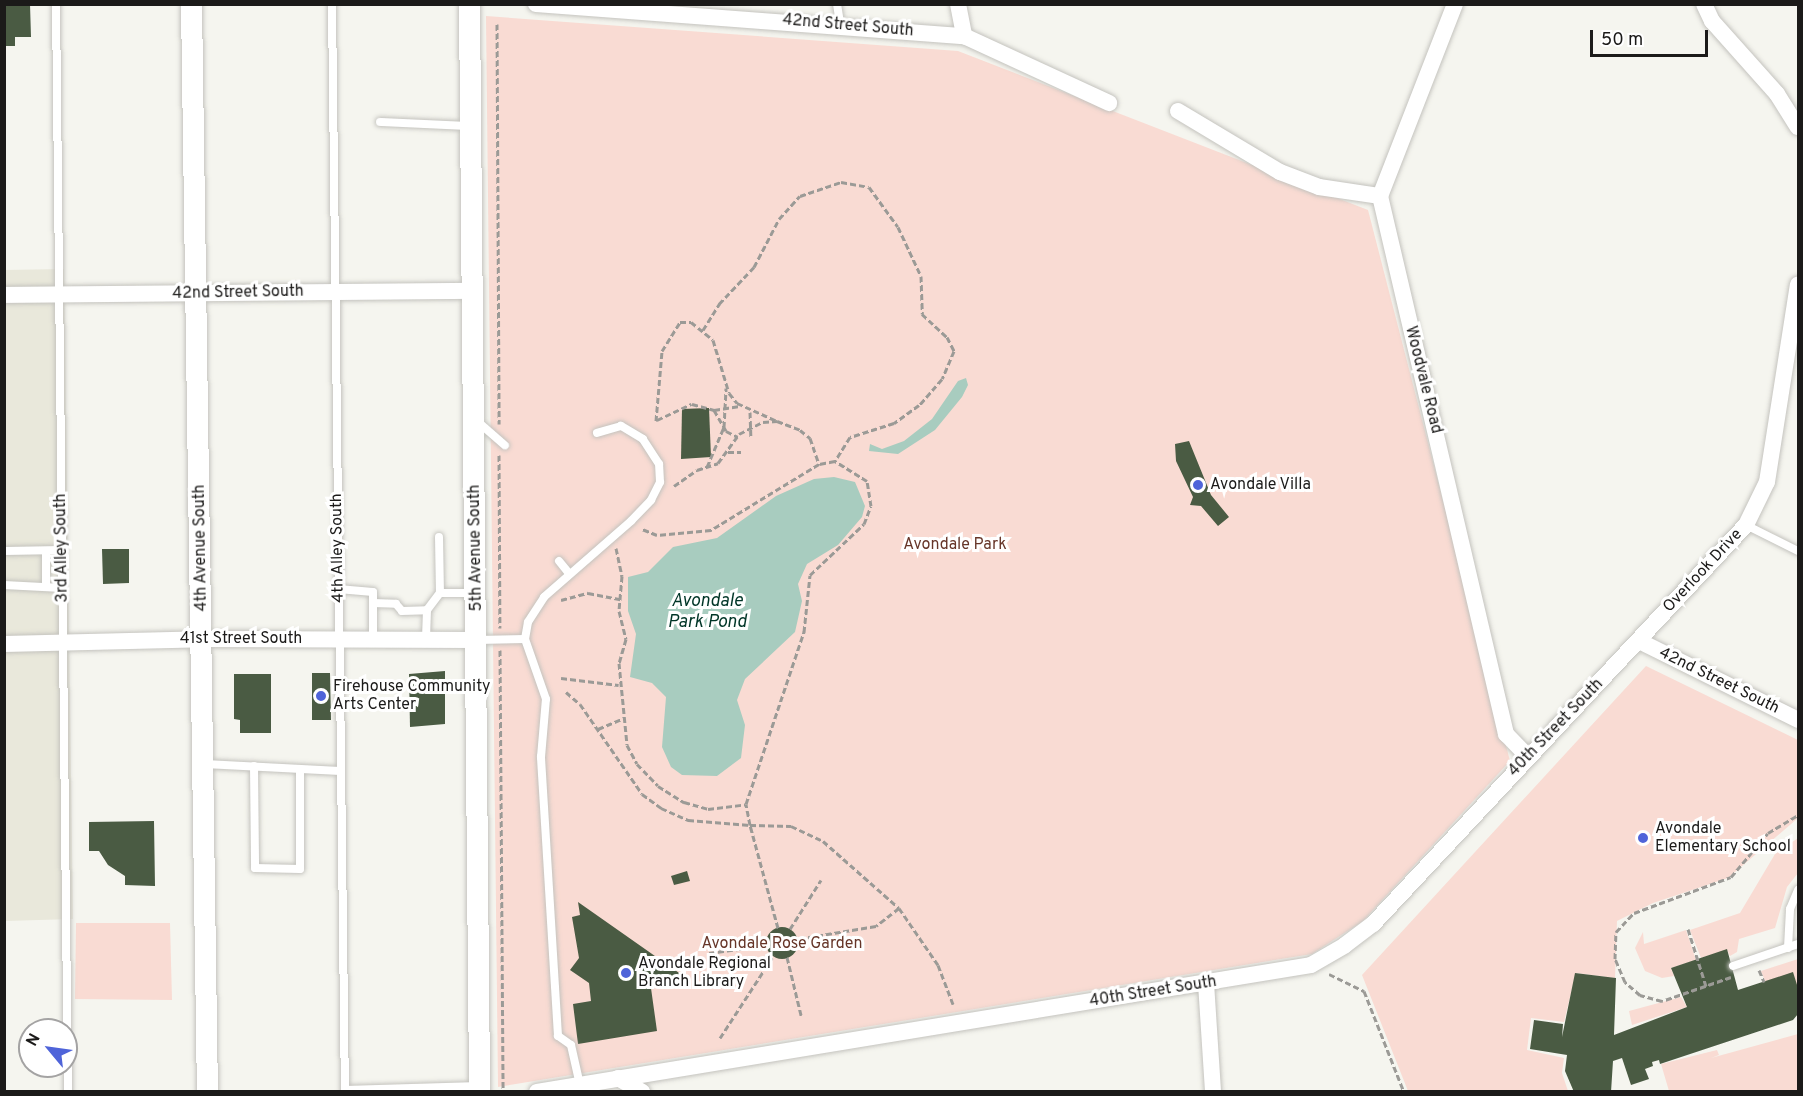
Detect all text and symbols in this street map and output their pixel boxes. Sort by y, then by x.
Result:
street label: 42nd Street South [782,11,914,41]
scale bar [1593,18,1712,56]
text: 50 m [1601,29,1643,52]
street label: 42nd Street South [172,282,304,304]
street label: Woodvale Road [1400,324,1446,436]
place label: Avondale Villa [1210,475,1312,495]
marker: Avondale Villa [1191,478,1205,492]
street label: 4th Avenue South [190,484,212,612]
street label: 5th Avenue South [465,484,487,612]
street label: 3rd Alley South [51,493,73,603]
street label: 4th Alley South [327,493,349,603]
street label: Overlook Drive [1659,525,1747,617]
park label: Avondale Park [903,535,1007,555]
water label: Avondale Park Pond [668,592,746,634]
street label: 41st Street South [180,629,302,649]
street label: 42nd Street South [1656,644,1782,718]
street label: 40th Street South [1504,675,1608,781]
place label: Firehouse Community Arts Center [333,677,490,715]
marker: Firehouse Community Arts Center [314,689,328,703]
place label: Avondale Elementary School [1655,819,1791,857]
marker: Avondale Elementary School [1636,831,1650,845]
park label: Avondale Rose Garden [701,934,863,954]
place label: Avondale Regional Branch Library [638,954,771,992]
marker: Avondale Regional Branch Library [619,966,633,980]
street label: 40th Street South [1088,972,1218,1012]
north arrow [18,1018,78,1078]
text: N [22,1030,46,1050]

